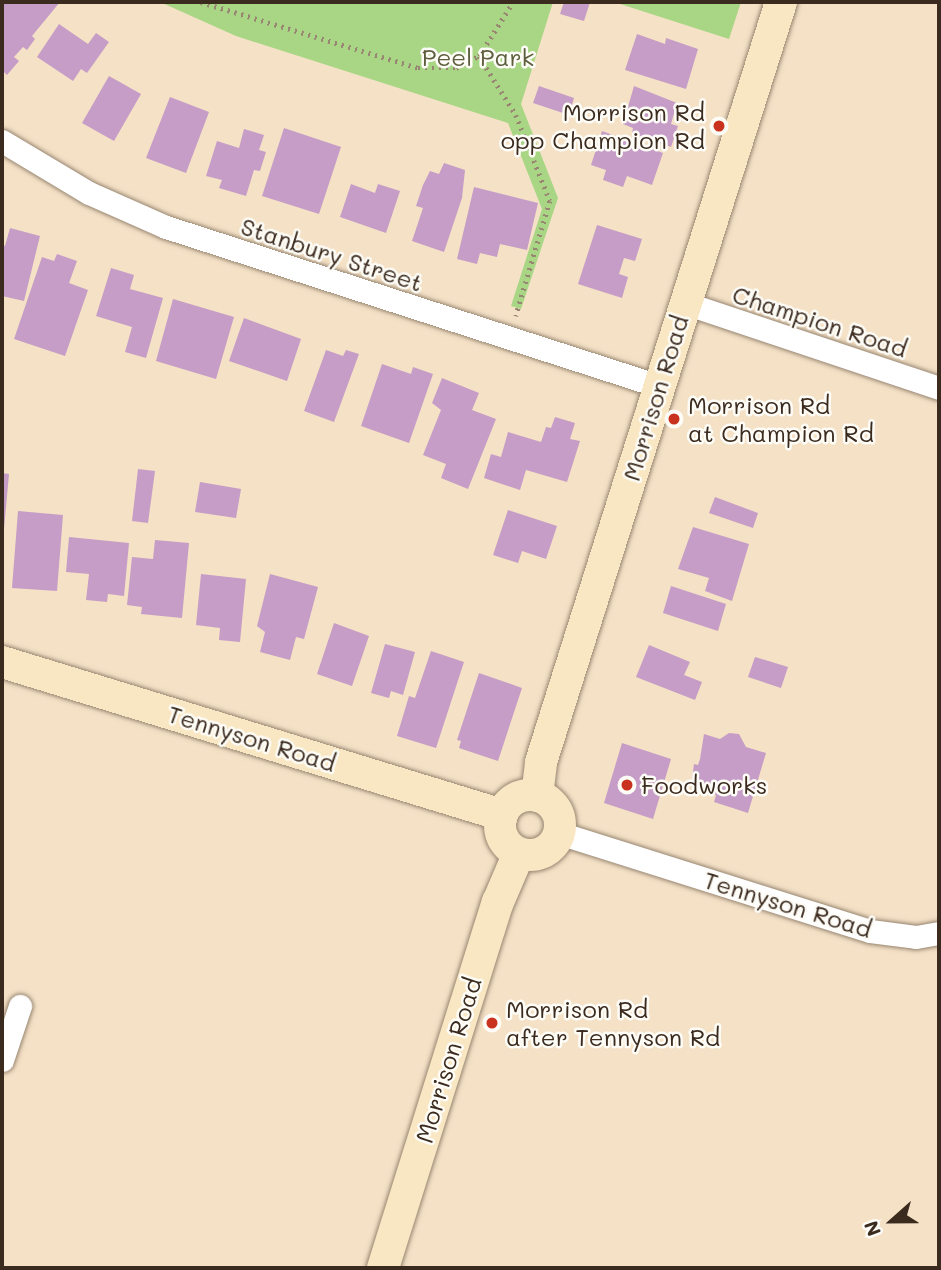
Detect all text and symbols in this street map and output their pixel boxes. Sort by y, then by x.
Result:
park label: Peel Park [422,43,534,71]
place label: Morrison Rd opp Champion Rd [501,98,705,154]
marker: Morrison Rd opp Champion Rd [711,118,727,134]
street label: Stanbury Street [237,211,427,297]
street label: Champion Road [729,279,911,363]
street label: Morrison Road [616,312,694,484]
place label: Morrison Rd at Champion Rd [688,391,874,447]
marker: Morrison Rd at Champion Rd [666,411,682,427]
street label: Tennyson Road [165,699,339,777]
place label: Foodworks [641,771,767,799]
marker: Foodworks [619,777,635,793]
street label: Tennyson Road [701,865,875,943]
street label: Morrison Road [409,974,487,1146]
place label: Morrison Rd after Tennyson Rd [506,995,720,1051]
marker: Morrison Rd after Tennyson Rd [484,1015,500,1031]
north arrow [857,1186,927,1256]
text: N [858,1218,886,1240]

